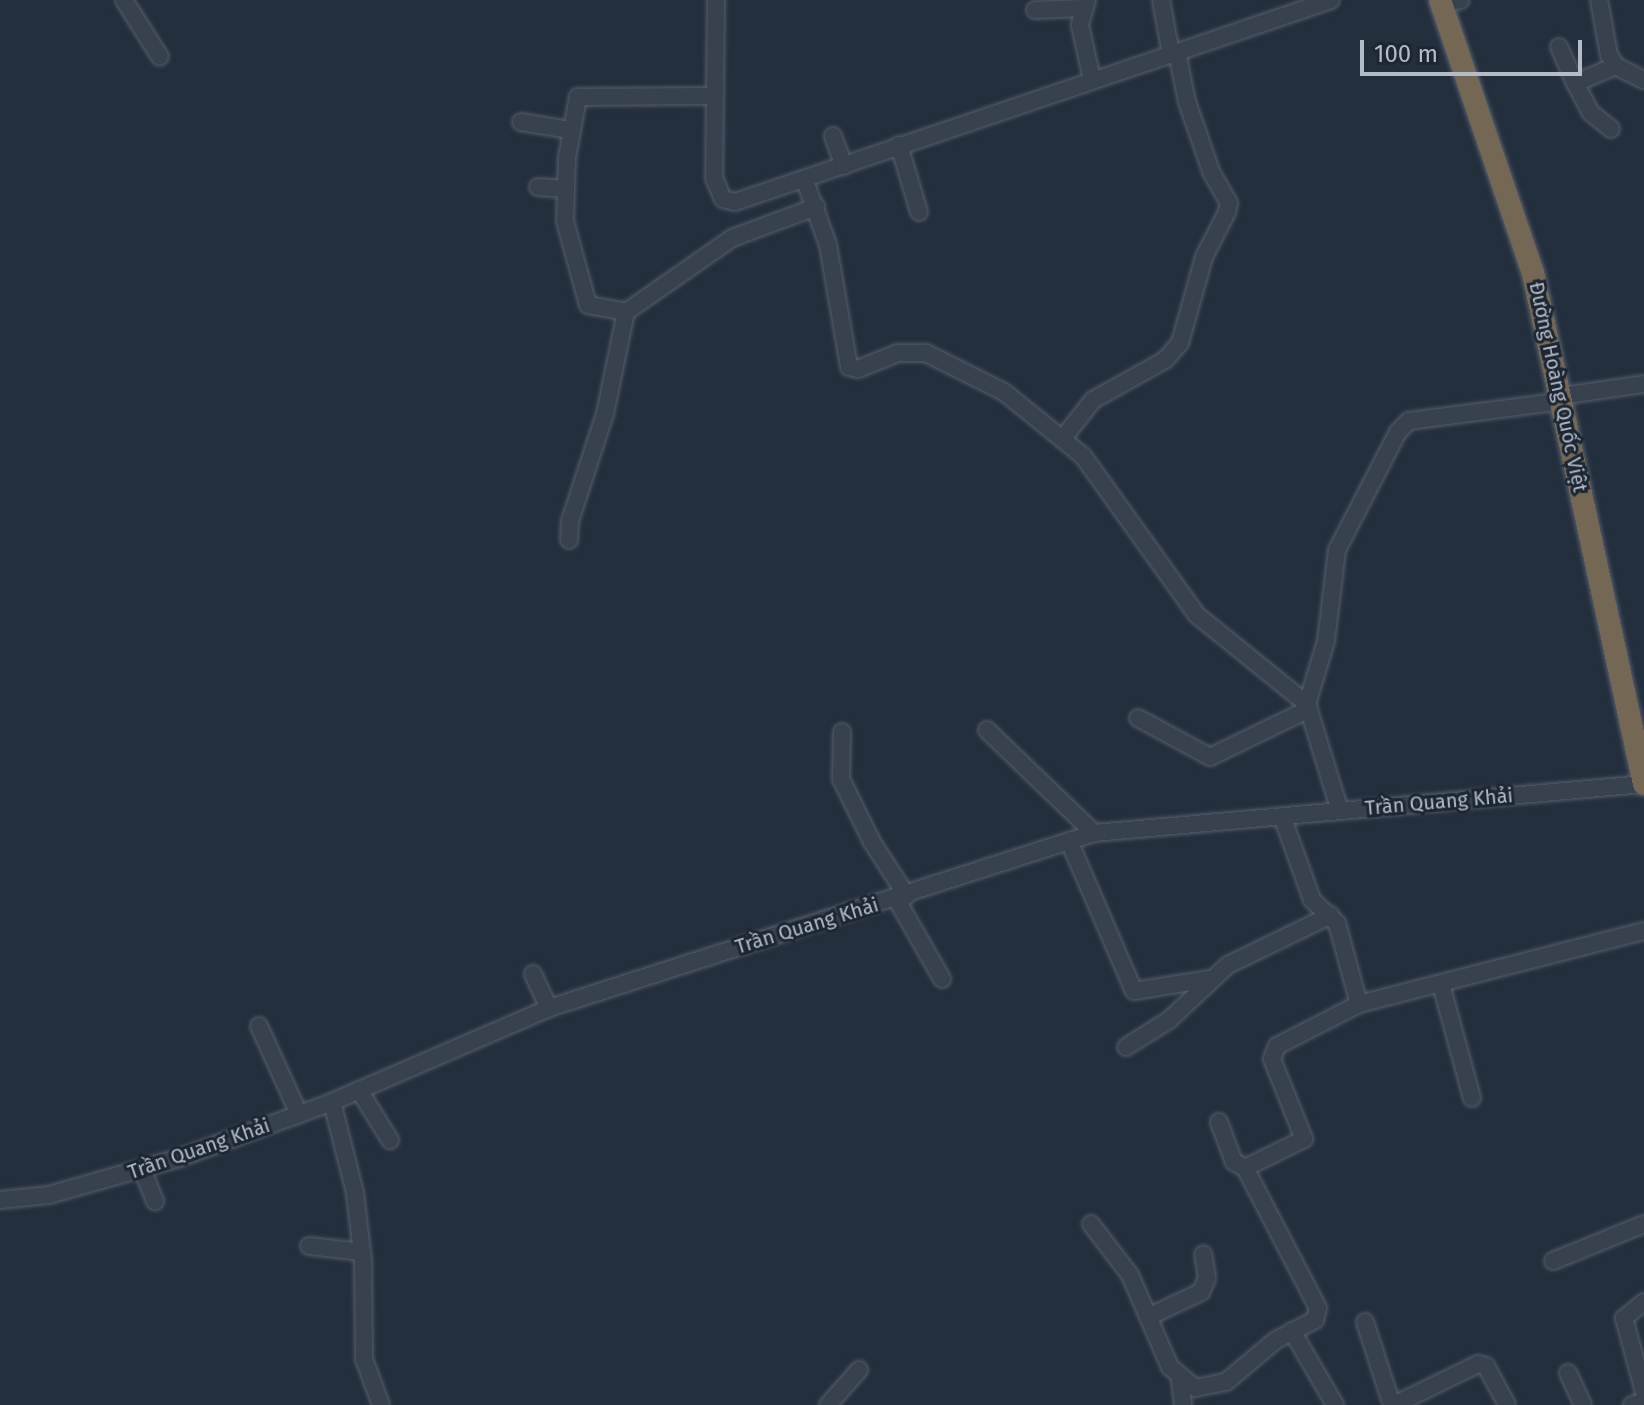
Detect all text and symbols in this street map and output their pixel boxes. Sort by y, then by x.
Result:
scale bar [1364,24,1586,74]
text: 100 m [1374,40,1438,68]
street label: Đường Hoàng Quốc Việt [1524,280,1592,494]
street label: Trần Quang Khải [1364,784,1514,820]
street label: Trần Quang Khải [733,893,881,959]
street label: Trần Quang Khải [125,1113,273,1185]

